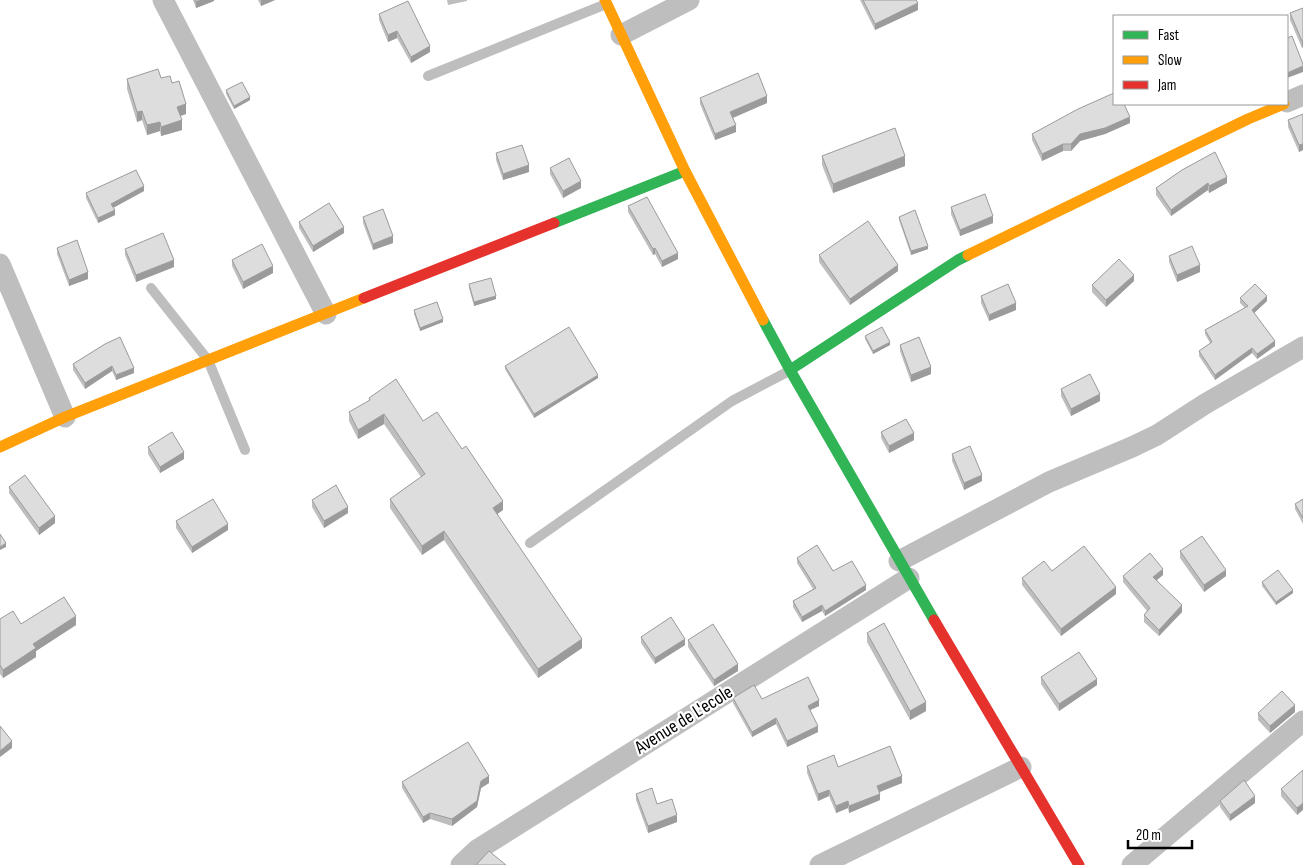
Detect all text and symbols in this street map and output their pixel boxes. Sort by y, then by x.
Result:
legend [1113,15,1288,105]
text: Fast [1158,26,1180,45]
text: Slow [1158,51,1182,70]
text: Jam [1157,76,1176,95]
street label: Avenue de L'ecole [630,681,737,760]
scale bar [1128,818,1192,850]
text: 20 m [1136,826,1161,845]

